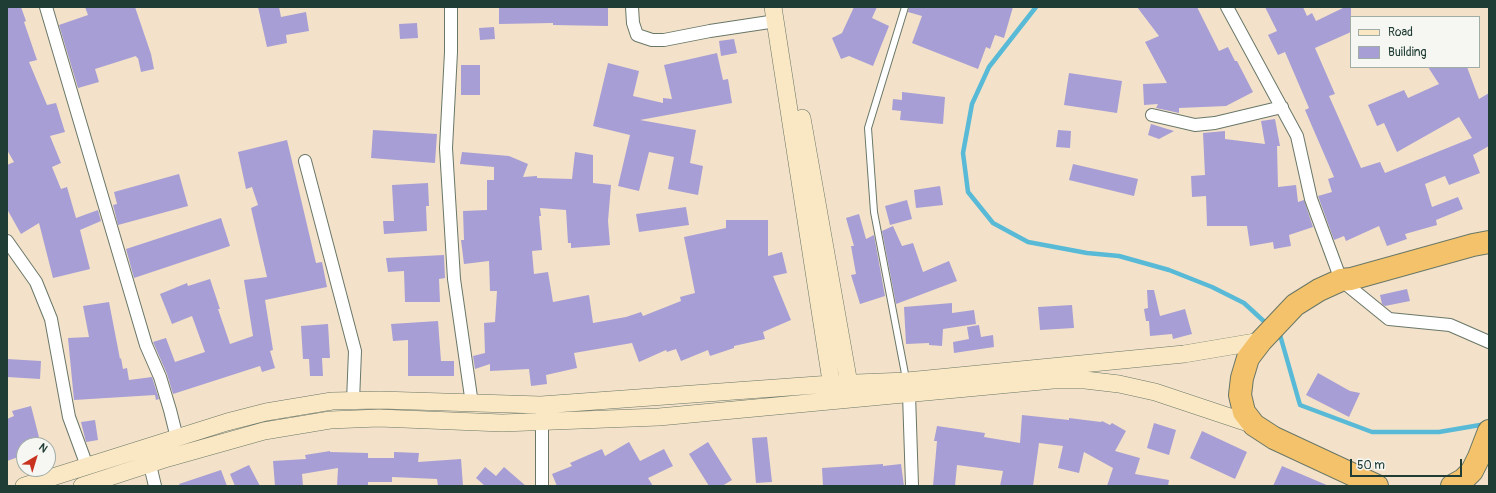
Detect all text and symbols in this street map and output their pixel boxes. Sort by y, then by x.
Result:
legend [1350,16,1480,68]
text: Road [1388,25,1413,40]
text: Building [1388,45,1427,60]
north arrow [16,437,56,477]
text: N [36,441,50,455]
scale bar [1352,451,1464,477]
text: 50 m [1357,458,1385,473]

